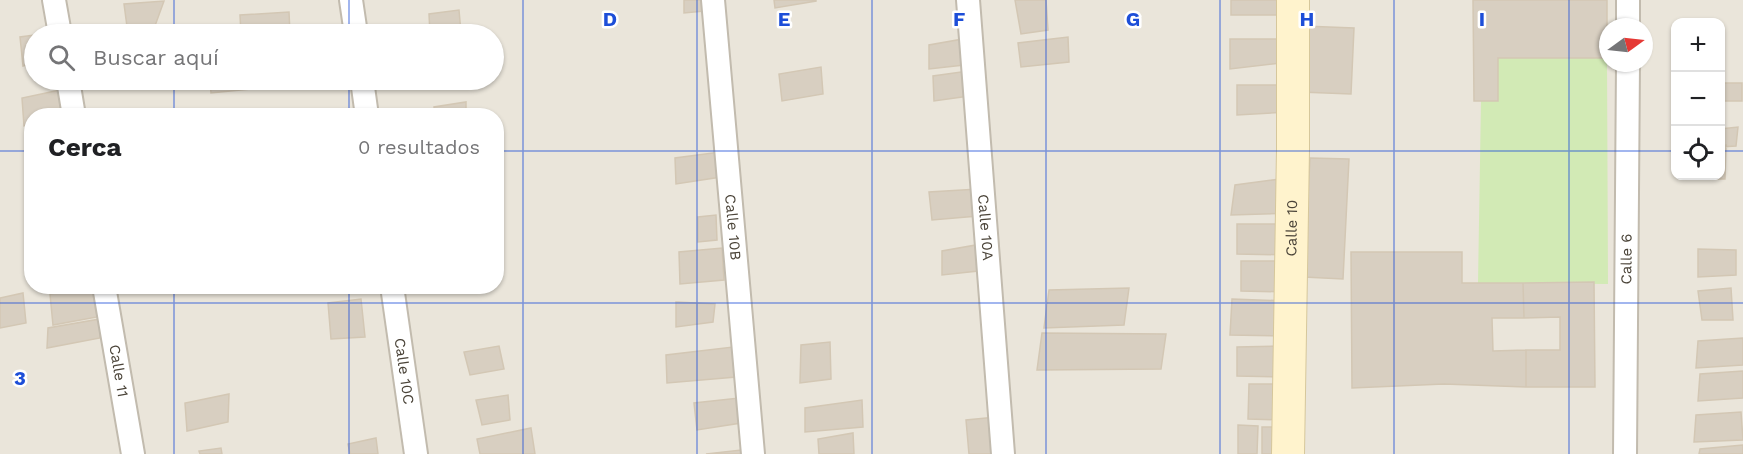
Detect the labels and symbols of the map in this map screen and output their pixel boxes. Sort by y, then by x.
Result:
text: D [603,7,617,31]
text: E [778,7,790,31]
text: F [953,7,965,31]
text: G [1126,7,1140,31]
text: H [1300,7,1314,31]
text: I [1479,7,1485,31]
north arrow [1599,18,1653,72]
street label: Calle 10B [721,193,745,261]
street label: Calle 10A [974,193,997,261]
street label: Calle 10 [1282,200,1301,257]
street label: Calle 6 [1617,233,1636,285]
street label: Calle 10C [391,337,418,406]
street label: Calle 11 [105,343,132,398]
text: 3 [14,366,26,390]

